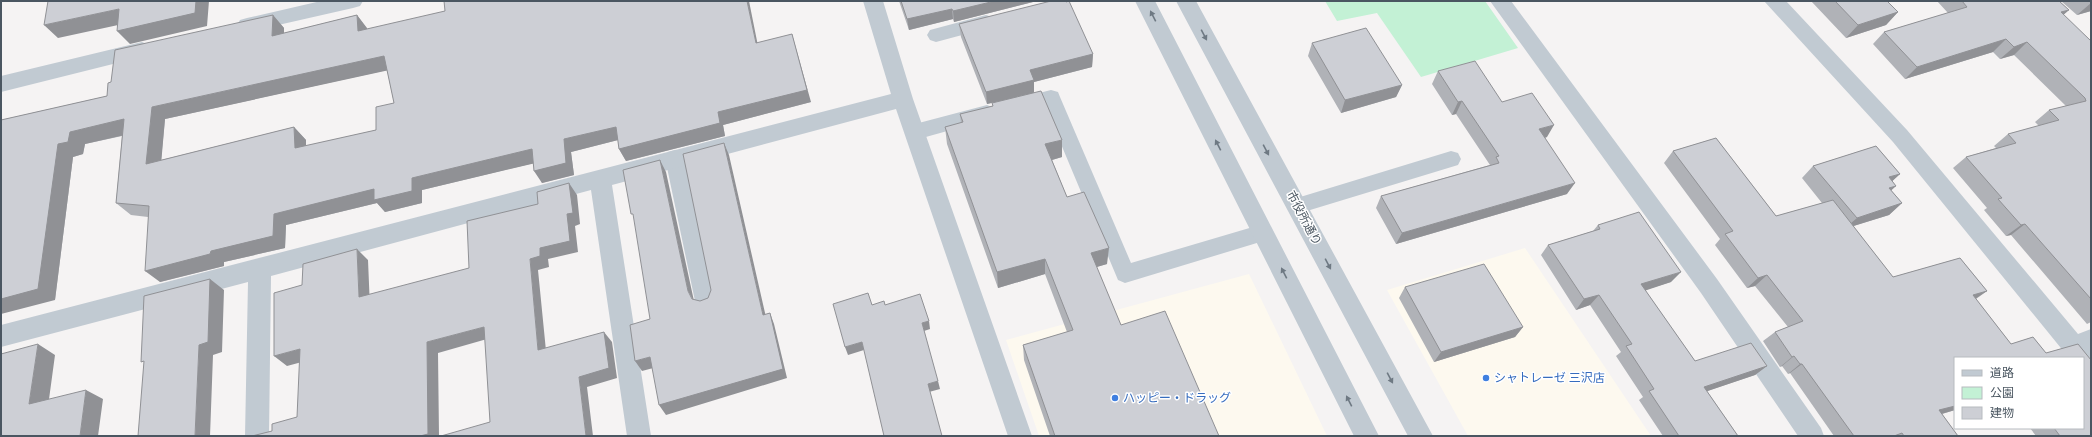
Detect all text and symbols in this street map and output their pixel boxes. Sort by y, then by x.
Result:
one-way arrow [1150,11,1156,22]
one-way arrow [1201,29,1208,41]
one-way arrow [1215,139,1222,150]
one-way arrow [1263,144,1270,155]
street label: 市役所通り [1285,188,1324,247]
one-way arrow [1325,258,1332,270]
one-way arrow [1281,267,1287,279]
legend [1954,357,2084,429]
text: 道路 [1990,366,2014,379]
place label: シャトレーゼ 三沢店 [1494,371,1605,384]
one-way arrow [1387,372,1393,384]
marker: シャトレーゼ 三沢店 [1481,373,1491,383]
text: 公園 [1990,386,2014,399]
place label: ハッピー・ドラッグ [1123,391,1231,404]
marker: ハッピー・ドラッグ [1110,393,1120,403]
one-way arrow [1346,395,1352,407]
text: 建物 [1990,406,2014,419]

